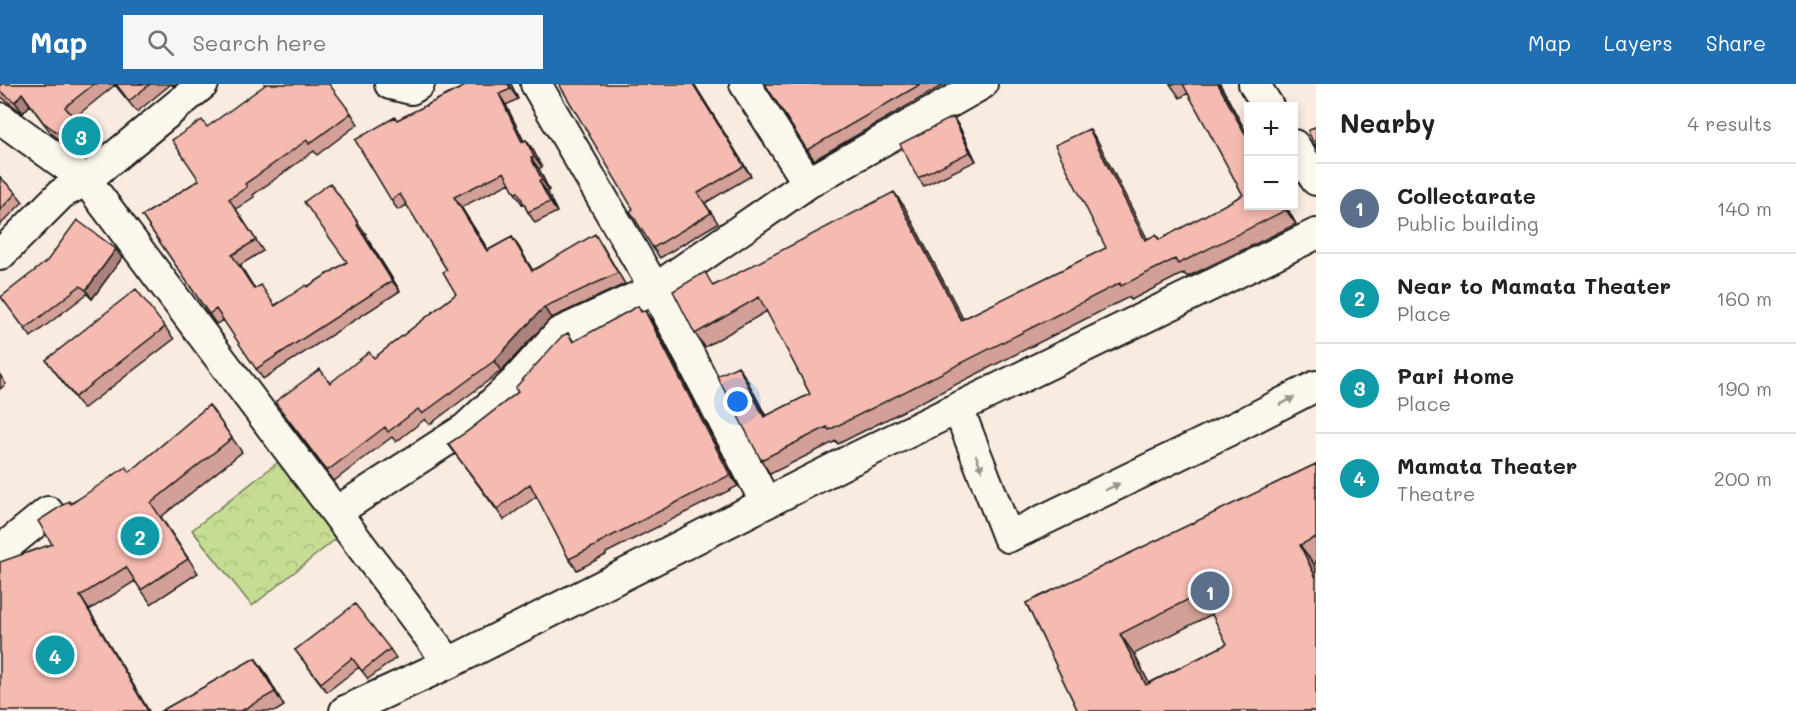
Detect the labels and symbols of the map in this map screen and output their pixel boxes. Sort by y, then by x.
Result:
pin: 3 [62,113,100,158]
your location [723,387,752,416]
one-way arrow [1279,396,1296,406]
one-way arrow [974,454,984,472]
one-way arrow [1104,482,1121,491]
pin: 2 [120,514,160,558]
pin: 1 [1190,568,1230,614]
pin: 4 [36,632,74,678]

